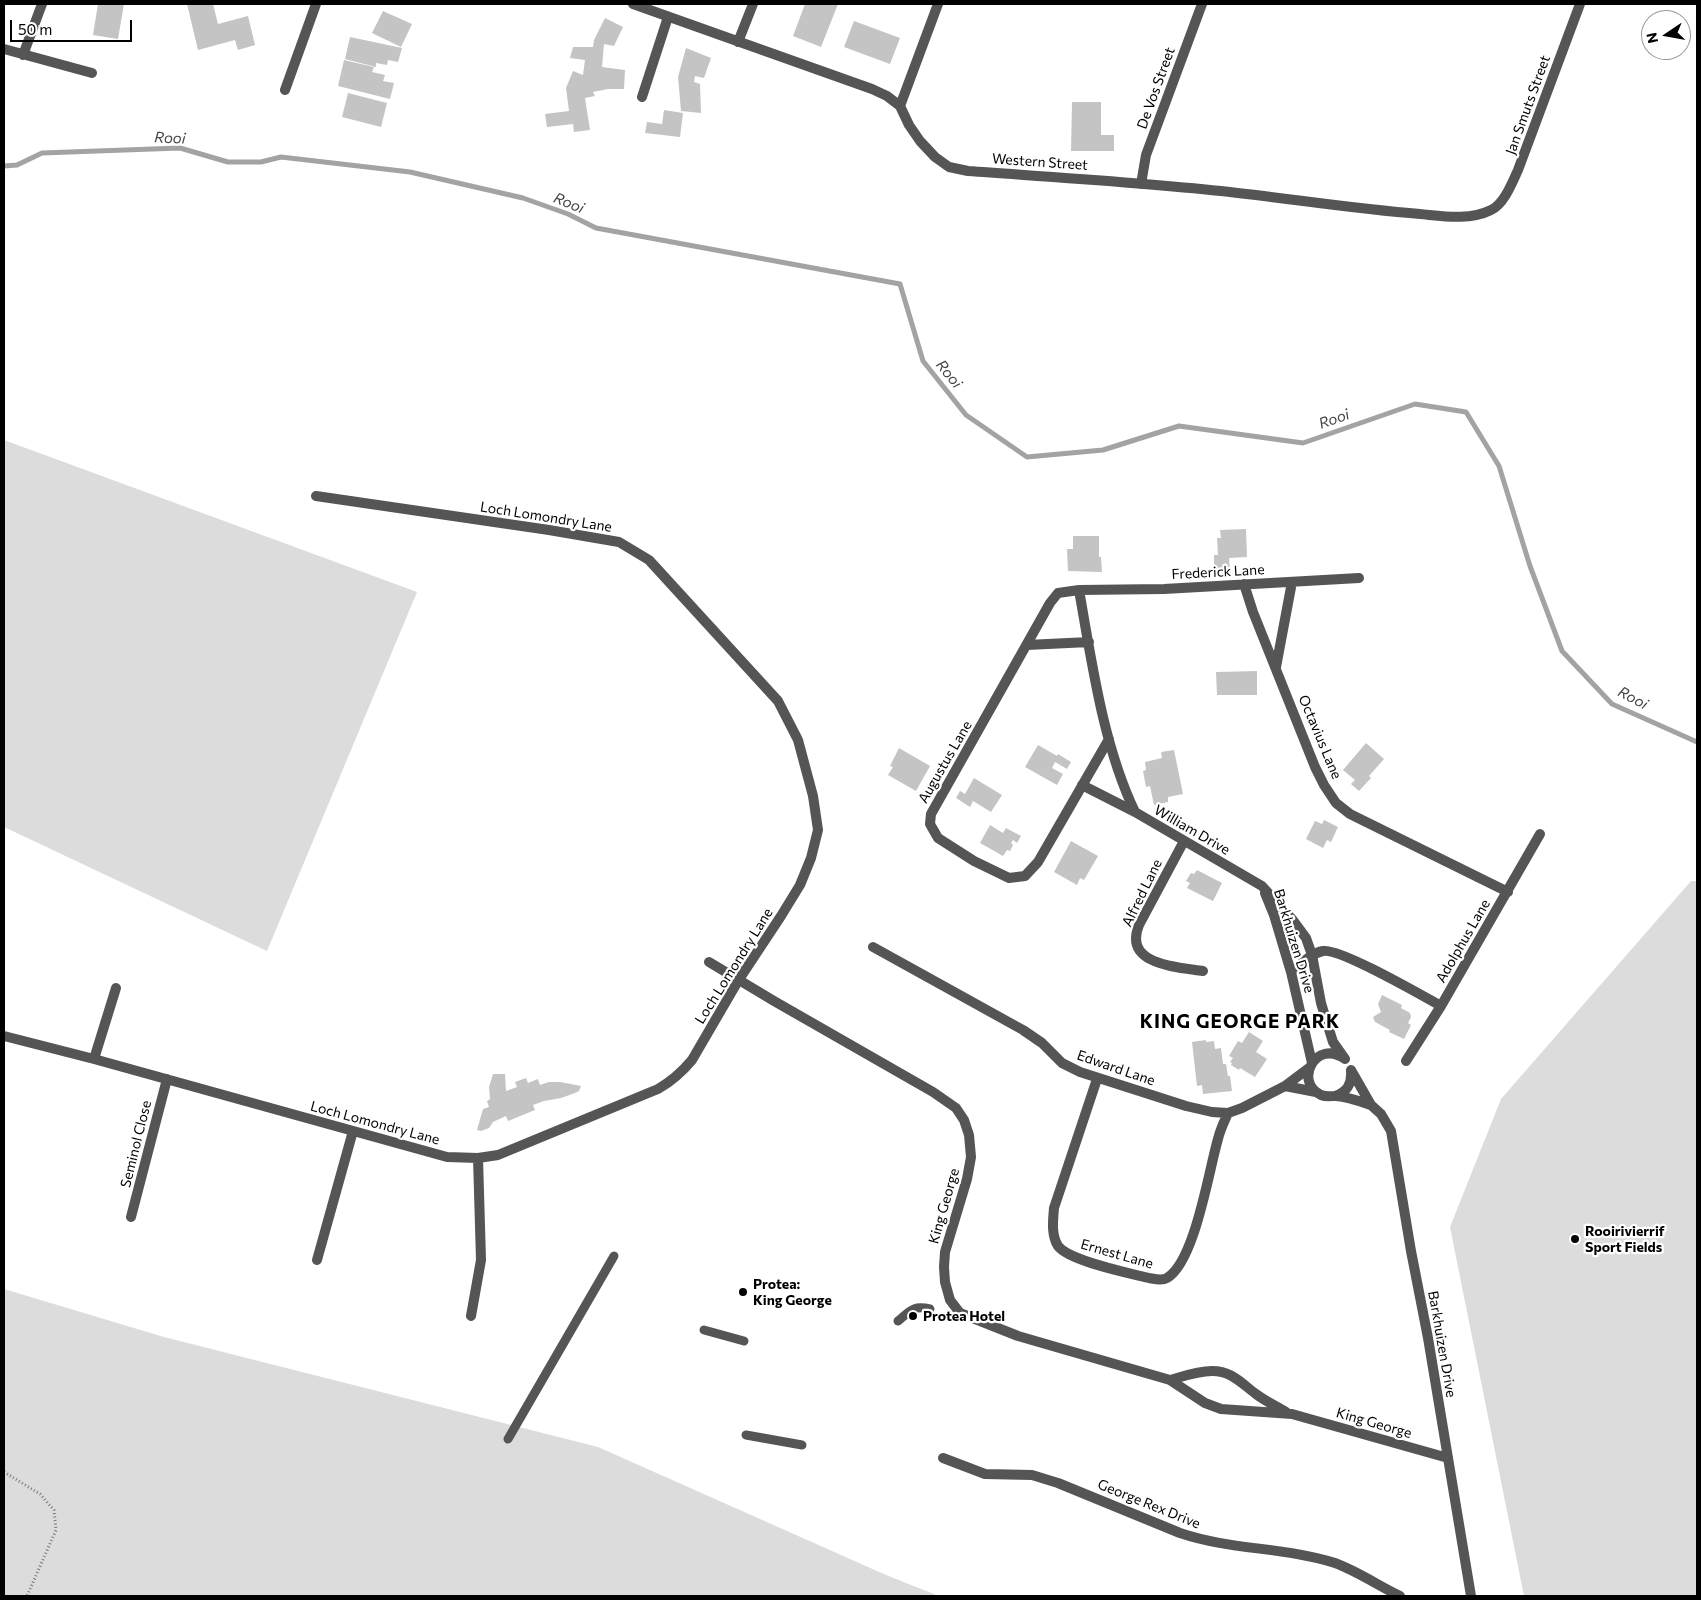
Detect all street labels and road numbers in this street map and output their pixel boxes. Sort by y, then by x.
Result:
street label: De Vos Street [1133,45,1179,131]
street label: Jan Smuts Street [1502,53,1554,157]
street label: Western Street [992,150,1088,174]
street label: Loch Lomondry Lane [479,498,613,536]
street label: Frederick Lane [1171,561,1265,583]
street label: Octavius Lane [1295,692,1345,782]
street label: Augustus Lane [915,718,975,806]
street label: William Drive [1151,802,1233,858]
street label: Alfred Lane [1118,857,1166,929]
street label: Barkhuizen Drive [1270,887,1318,995]
street label: Adolphus Lane [1432,896,1494,986]
street label: Loch Lomondry Lane [692,905,776,1027]
street label: Edward Lane [1075,1047,1157,1089]
street label: Loch Lomondry Lane [308,1098,442,1148]
street label: Seminol Close [117,1099,155,1189]
street label: King George [925,1166,963,1246]
street label: Ernest Lane [1079,1236,1155,1272]
street label: Barkhuizen Drive [1424,1289,1460,1399]
street label: King George [1334,1404,1414,1442]
street label: George Rex Drive [1095,1476,1203,1532]

